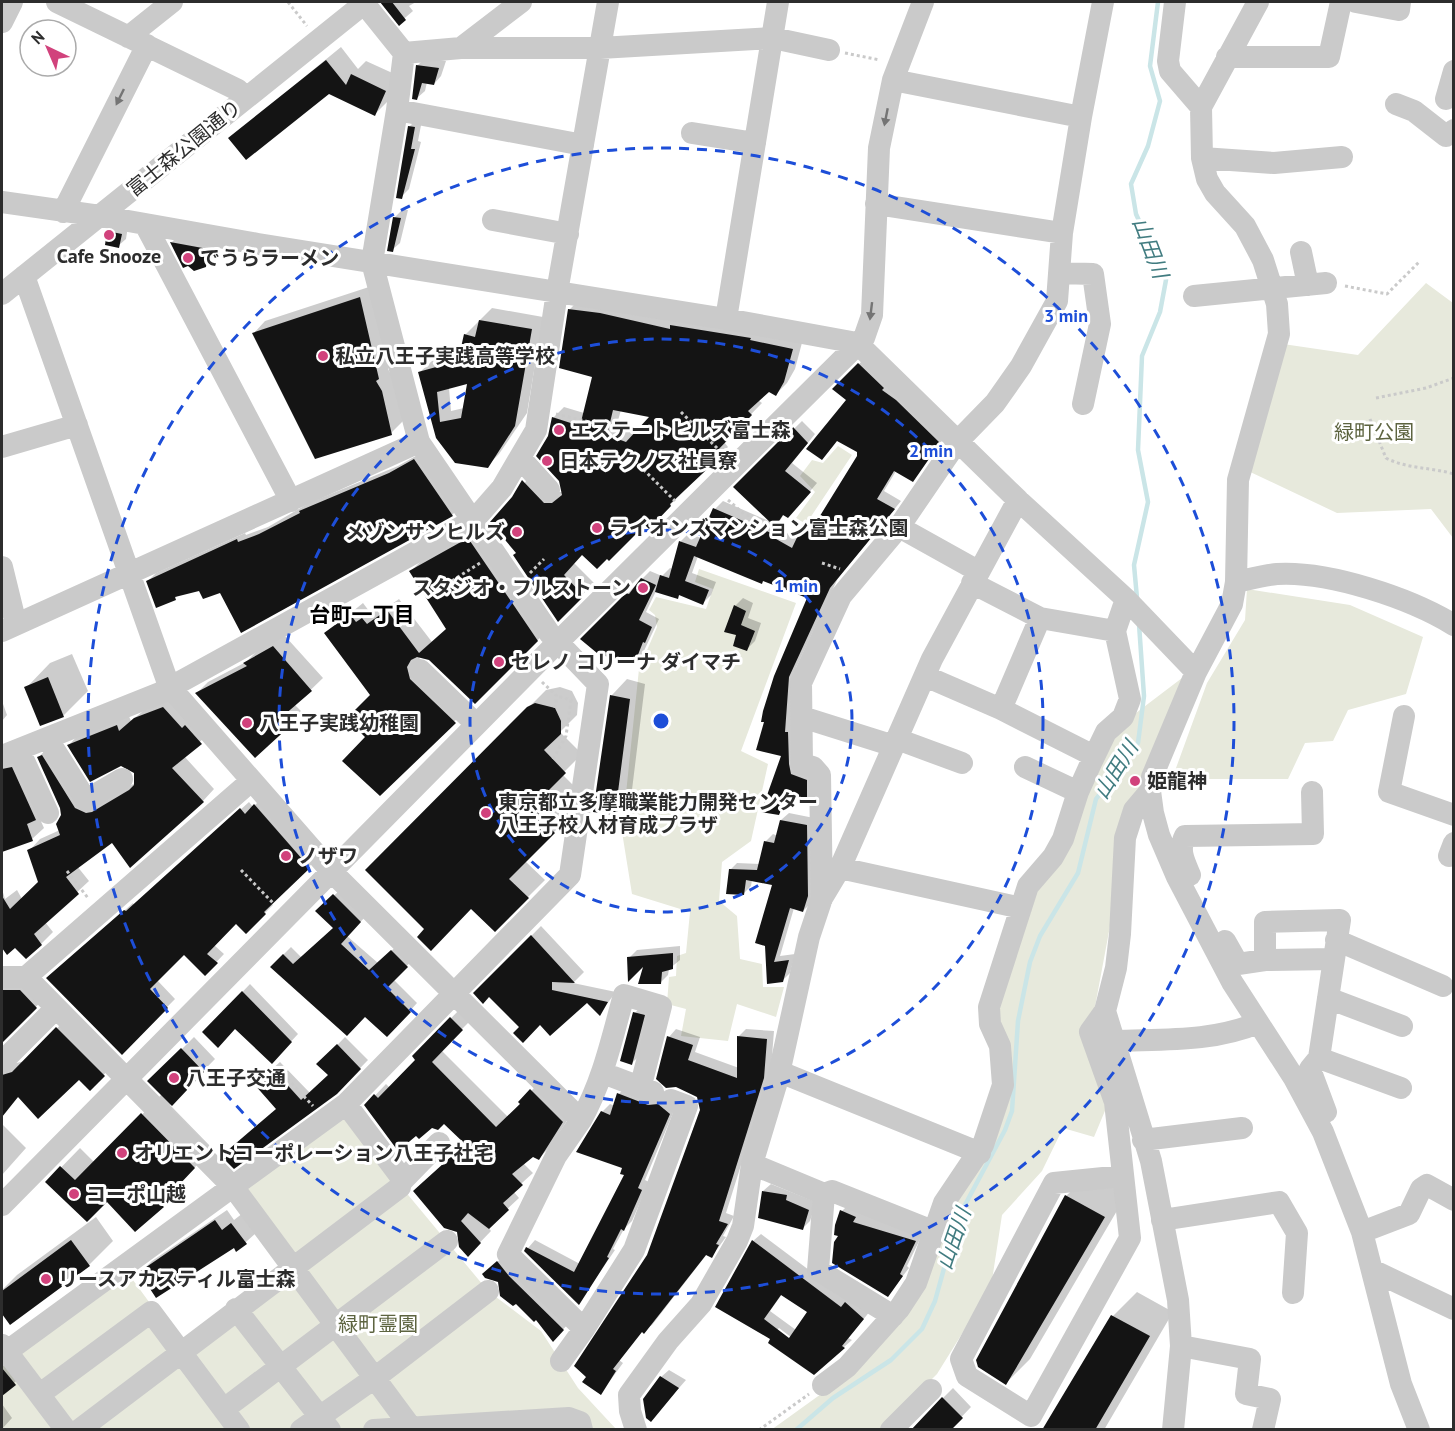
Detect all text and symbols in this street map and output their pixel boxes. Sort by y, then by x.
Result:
north arrow [18,18,78,78]
text: N [27,26,48,48]
one-way arrow [116,89,125,106]
street label: 富士森公園通り [121,94,247,202]
one-way arrow [881,107,890,126]
water label: 山田川 [1127,214,1175,284]
marker: Cafe Snooze [102,228,116,242]
place label: Cafe Snooze [57,243,161,269]
place label: でうらラーメン [200,245,339,271]
marker: でうらラーメン [181,251,195,265]
one-way arrow [866,301,876,320]
text: 3 min [1044,304,1088,327]
place label: 私立八王子実践高等学校 [335,343,555,369]
marker: 私立八王子実践高等学校 [316,349,330,363]
place label: エステートヒルズ富士森 [571,417,791,443]
park label: 緑町公園 [1334,419,1414,445]
marker: エステートヒルズ富士森 [552,423,566,437]
text: 2 min [909,439,953,462]
place label: 日本テクノス社員寮 [559,448,738,474]
marker: 日本テクノス社員寮 [540,454,554,468]
place label: ライオンズマンション富士森公園 [609,515,909,541]
place label: メゾンサンヒルズ [345,519,505,545]
marker: ライオンズマンション富士森公園 [590,521,604,535]
marker: メゾンサンヒルズ [510,525,524,539]
text: 1 min [774,574,818,597]
place label: スタジオ・フルストーン [412,575,631,601]
marker: スタジオ・フルストーン [636,581,650,595]
district label: 台町一丁目 [310,601,415,628]
place label: セレノ コリーナ ダイマチ [511,649,741,675]
marker: セレノ コリーナ ダイマチ [492,655,506,669]
place label: 八王子実践幼稚園 [259,710,419,736]
centre of rings [651,711,671,731]
marker: 八王子実践幼稚園 [240,716,254,730]
water label: 山田川 [1087,734,1145,804]
place label: 姫龍神 [1147,768,1207,794]
marker: 姫龍神 [1128,774,1142,788]
place label: 東京都立多摩職業能力開発センター 八王子校人材育成プラザ [498,789,818,838]
marker: 東京都立多摩職業能力開発センター 八王子校人材育成プラザ [479,806,493,820]
place label: ノザワ [298,843,358,869]
marker: ノザワ [279,849,293,863]
place label: 八王子交通 [186,1065,286,1091]
marker: 八王子交通 [167,1071,181,1085]
place label: オリエントコーポレーション八王子社宅 [134,1140,494,1166]
marker: オリエントコーポレーション八王子社宅 [115,1146,129,1160]
place label: コーポ山越 [86,1181,186,1207]
marker: コーポ山越 [67,1187,81,1201]
water label: 山田川 [931,1203,977,1273]
place label: リースアカスティル富士森 [58,1266,296,1292]
marker: リースアカスティル富士森 [39,1272,53,1286]
park label: 緑町霊園 [338,1311,418,1337]

